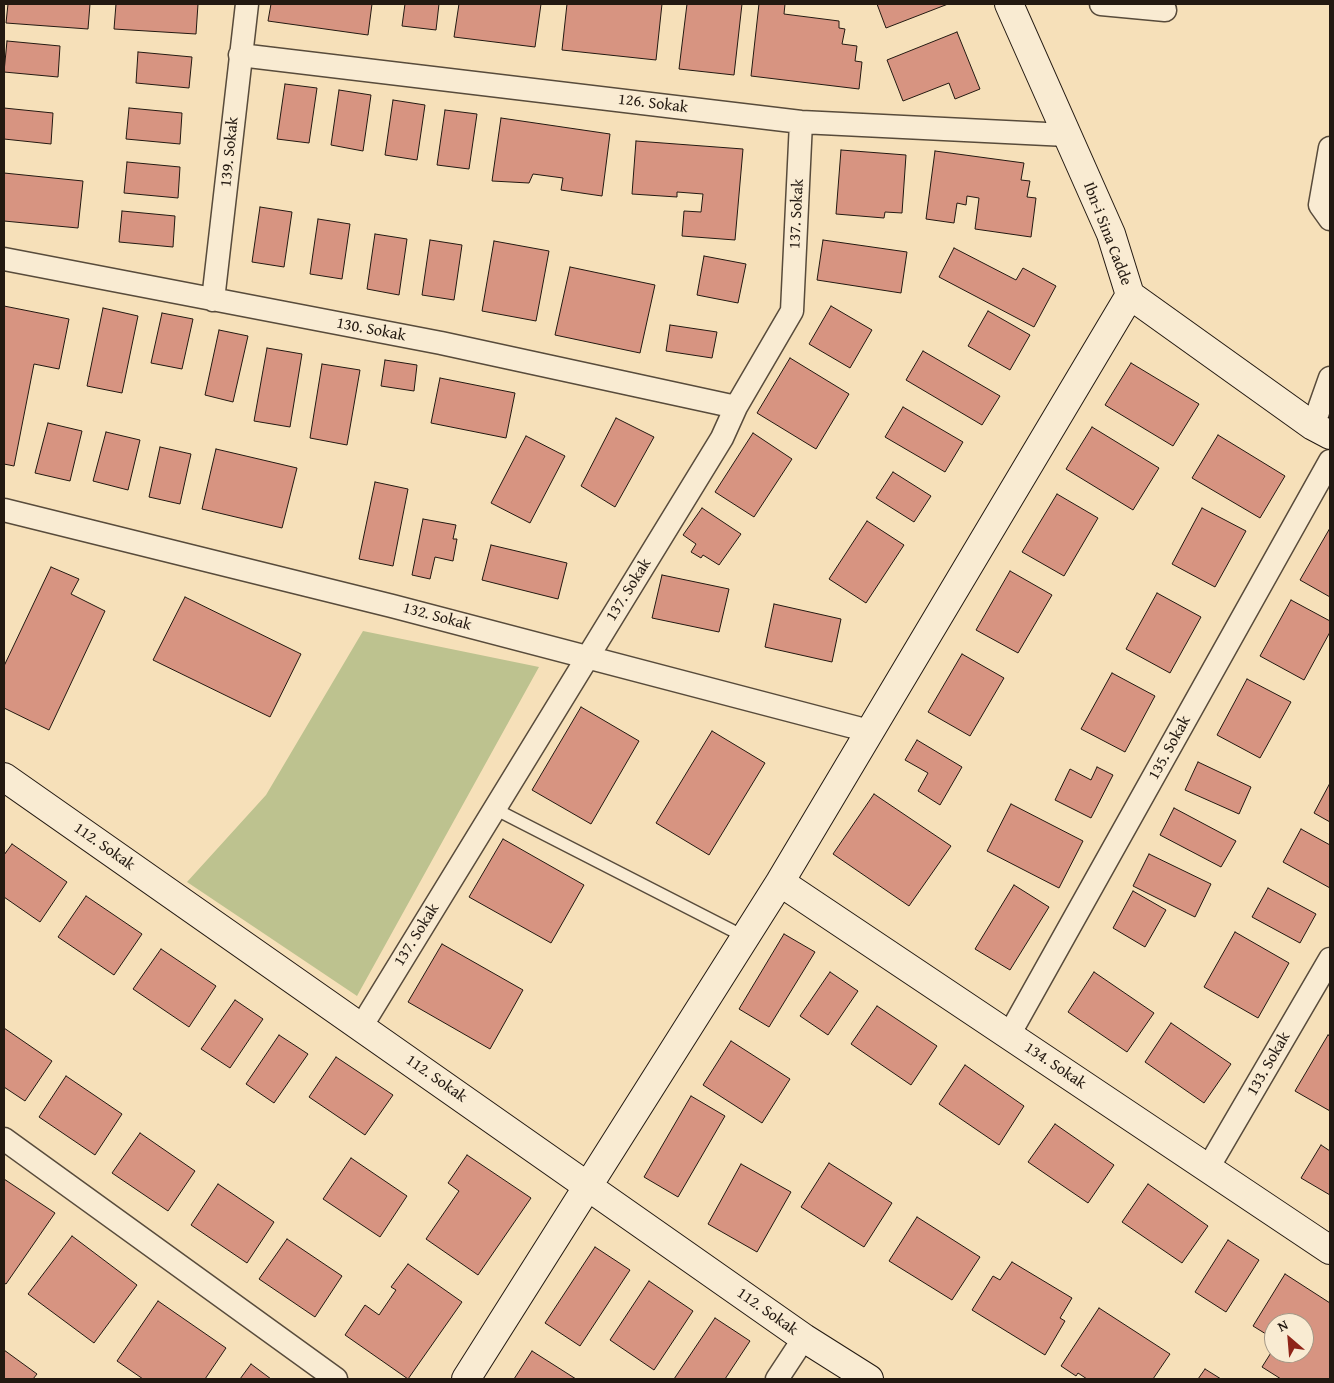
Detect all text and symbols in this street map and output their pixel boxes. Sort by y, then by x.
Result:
street label: 126. Sokak [617,90,689,118]
street label: 139. Sokak [217,116,243,188]
street label: 137. Sokak [786,178,808,250]
street label: Ibn-i Sina Cadde [1079,180,1135,288]
street label: 130. Sokak [335,314,407,346]
street label: 137. Sokak [602,555,656,625]
street label: 132. Sokak [401,599,473,635]
street label: 135. Sokak [1145,713,1195,783]
street label: 112. Sokak [70,819,138,875]
street label: 137. Sokak [390,900,444,970]
street label: 133. Sokak [1243,1029,1295,1099]
street label: 134. Sokak [1020,1038,1090,1094]
street label: 112. Sokak [402,1051,470,1107]
street label: 112. Sokak [733,1284,801,1340]
north arrow [1264,1313,1314,1363]
text: N [1274,1314,1291,1337]

